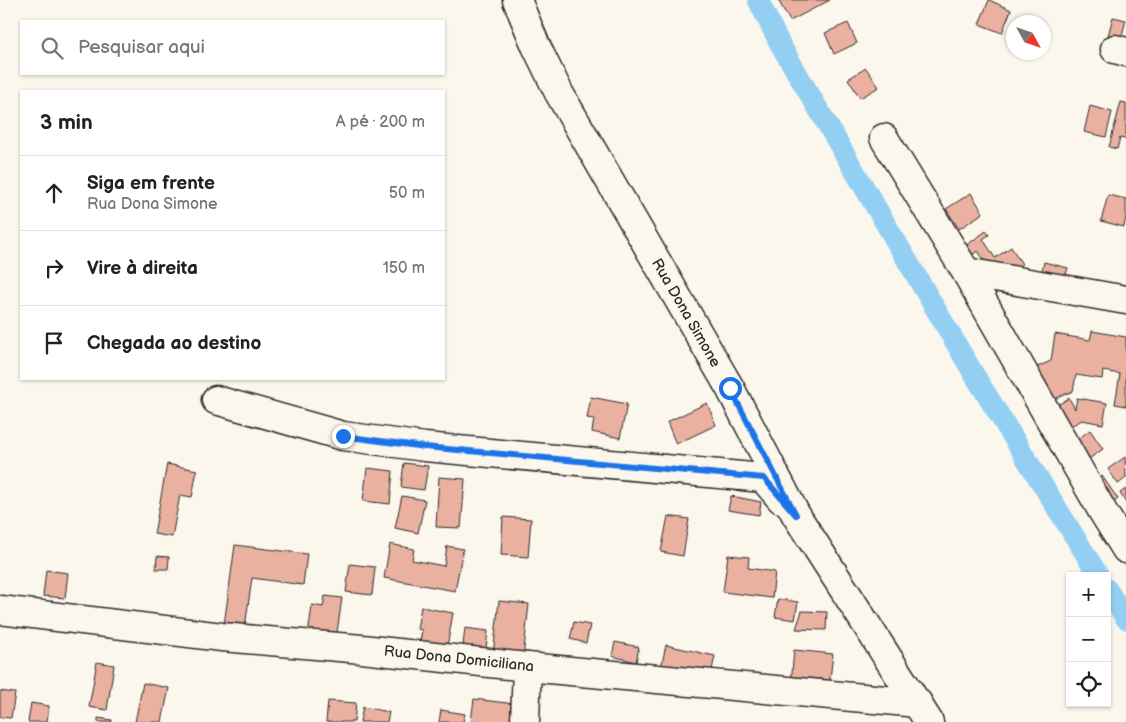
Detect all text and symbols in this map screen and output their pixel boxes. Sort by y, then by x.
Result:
north arrow [1006,15,1051,60]
search box [20,20,445,75]
icon: search [38,34,66,62]
text: Pesquisar aqui [78,36,205,59]
text: 3 min [40,110,93,135]
text: A pé · 200 m [336,113,425,132]
text: Siga em frente [87,172,215,195]
icon: ahead [40,179,68,207]
text: 50 m [389,184,425,203]
text: Rua Dona Simone [87,195,218,214]
icon: right [40,254,68,282]
street label: Rua Dona Simone [647,255,725,371]
text: Vire à direita [87,257,198,280]
text: 150 m [383,259,425,278]
icon: arrive [40,329,68,357]
text: Chegada ao destino [87,332,261,355]
route start [719,377,742,400]
route end [332,425,355,448]
map controls [1066,572,1111,707]
button: + [1066,572,1111,617]
button: − [1066,617,1111,662]
street label: Rua Dona Domiciliana [383,642,535,676]
button: locate [1066,662,1111,707]

